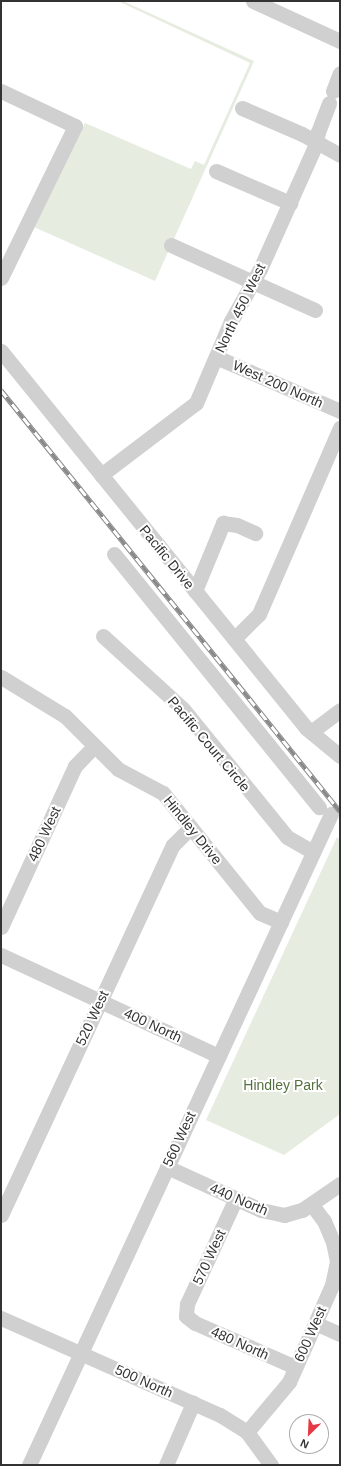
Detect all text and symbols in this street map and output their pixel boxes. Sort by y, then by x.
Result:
street label: North 450 West [211,261,269,355]
street label: West 200 North [230,357,326,411]
street label: Pacific Drive [136,521,198,593]
street label: Pacific Court Circle [164,693,254,795]
street label: Hindley Drive [160,792,226,868]
street label: 480 West [24,804,64,864]
street label: 520 West [72,988,112,1048]
street label: 400 North [122,1004,184,1046]
park label: Hindley Park [243,1077,323,1093]
street label: 560 West [159,1109,199,1169]
street label: 440 North [207,1179,271,1219]
street label: 570 West [189,1227,229,1287]
street label: 600 West [290,1304,330,1364]
street label: 480 North [208,1323,272,1363]
street label: 500 North [112,1361,176,1401]
north arrow [289,1414,329,1454]
text: N [298,1437,311,1451]

